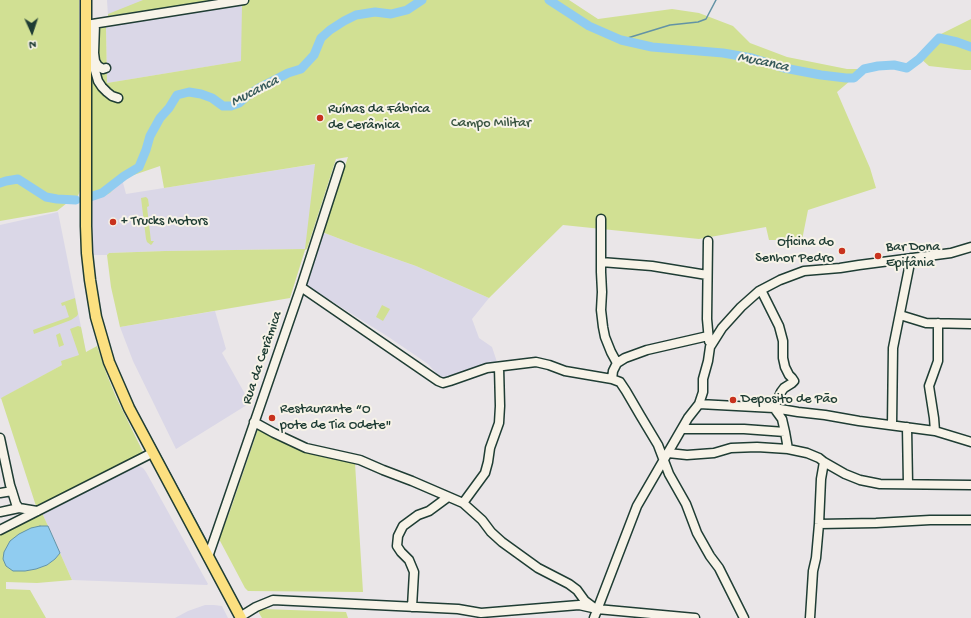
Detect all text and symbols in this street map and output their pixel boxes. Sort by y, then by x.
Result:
north arrow [12,12,52,52]
text: N [29,38,37,50]
water label: Mucanca [736,49,790,77]
water label: Mucanca [228,72,282,112]
place label: Ruínas da Fábrica de Cerâmica [328,102,430,134]
marker: Ruínas da Fábrica de Cerâmica [315,113,325,123]
park label: Campo Militar [451,116,531,132]
place label: + Trucks Motors [121,214,208,230]
marker: + Trucks Motors [108,217,118,227]
place label: Oficina do Senhor Pedro [755,235,834,268]
place label: Bar Dona Epifânia [886,240,940,272]
marker: Oficina do Senhor Pedro [837,246,847,256]
marker: Bar Dona Epifânia [873,251,883,261]
street label: Rua da Cerâmica [239,309,287,407]
place label: Deposito de Pão [741,392,838,408]
marker: Deposito de Pão [728,395,738,405]
place label: Restaurante “O pote de Tia Odete" [280,402,391,434]
marker: Restaurante “O pote de Tia Odete" [267,413,277,423]

